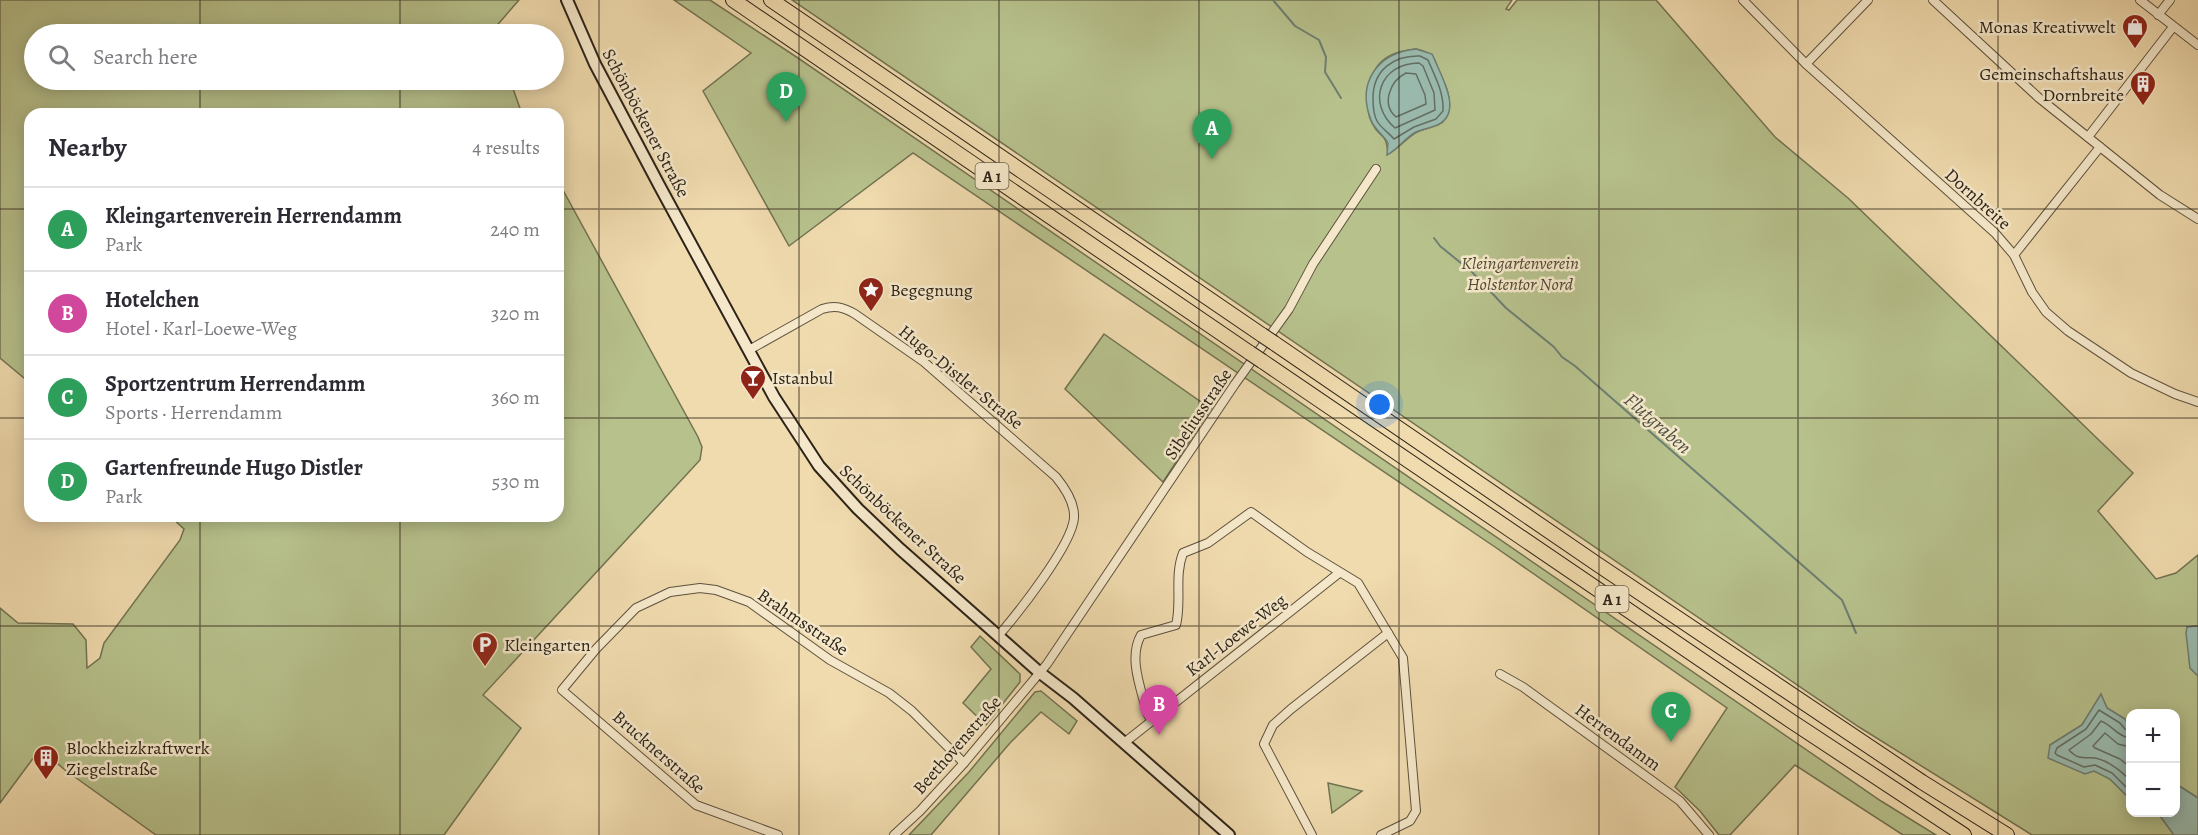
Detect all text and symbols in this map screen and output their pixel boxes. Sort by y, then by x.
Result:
shop icon: Monas Kreativwelt [2120,12,2150,50]
place label: Monas Kreativwelt [1979,15,2116,39]
search box [24,24,564,90]
icon: search [45,41,78,74]
text: Search here [93,42,198,72]
street label: Schönböckener Straße [597,44,695,202]
place label: Gemeinschaftshaus Dornbreite [1980,62,2124,107]
building icon: Gemeinschaftshaus Dornbreite [2128,69,2158,107]
pin: D [766,72,806,122]
pin: A [1192,110,1232,159]
text: Nearby [48,130,127,165]
text: 4 results [472,134,540,161]
road number: A 1 [976,163,1008,189]
street label: Dornbreite [1940,163,2016,235]
text: Kleingartenverein Herrendamm [105,201,402,231]
text: A [61,216,74,243]
text: 240 m [490,216,540,243]
text: Park [105,231,143,258]
park label: Kleingartenverein Holstentor Nord [1461,251,1579,296]
place icon: Begegnung [856,275,886,313]
place label: Begegnung [890,278,973,302]
text: Hotelchen [105,285,199,315]
text: B [61,300,74,327]
text: 320 m [491,300,540,327]
text: Hotel · Karl-Loewe-Weg [105,315,297,342]
street label: Hugo-Distler-Straße [894,319,1028,435]
bar icon: Istanbul [738,363,768,401]
street label: Sibeliusstraße [1159,364,1237,464]
place label: Istanbul [772,366,833,390]
text: Sportzentrum Herrendamm [105,369,365,399]
text: C [61,384,74,411]
text: 360 m [491,384,540,411]
water label: Flutgraben [1618,387,1697,460]
your location [1365,390,1394,419]
text: Sports · Herrendamm [105,399,282,426]
text: Gartenfreunde Hugo Distler [105,453,363,483]
street label: Schönböckener Straße [834,459,972,589]
text: D [61,468,74,495]
text: 530 m [492,468,540,495]
text: Park [105,483,143,510]
street label: Brahmsstraße [753,583,853,661]
road number: A 1 [1596,586,1628,612]
street label: Karl-Loewe-Weg [1181,588,1291,682]
parking icon: Kleingarten [470,630,500,668]
place label: Kleingarten [504,633,591,657]
pin: B [1140,686,1178,735]
street label: Beethovenstraße [907,691,1007,799]
pin: C [1652,692,1690,742]
street label: Herrendamm [1570,698,1666,776]
street label: Brucknerstraße [608,705,710,799]
map controls [2126,709,2180,817]
button: + [2126,709,2180,763]
place label: Blockheizkraftwerk Ziegelstraße [66,736,210,781]
building icon: Blockheizkraftwerk Ziegelstraße [31,743,61,781]
button: − [2126,763,2180,817]

